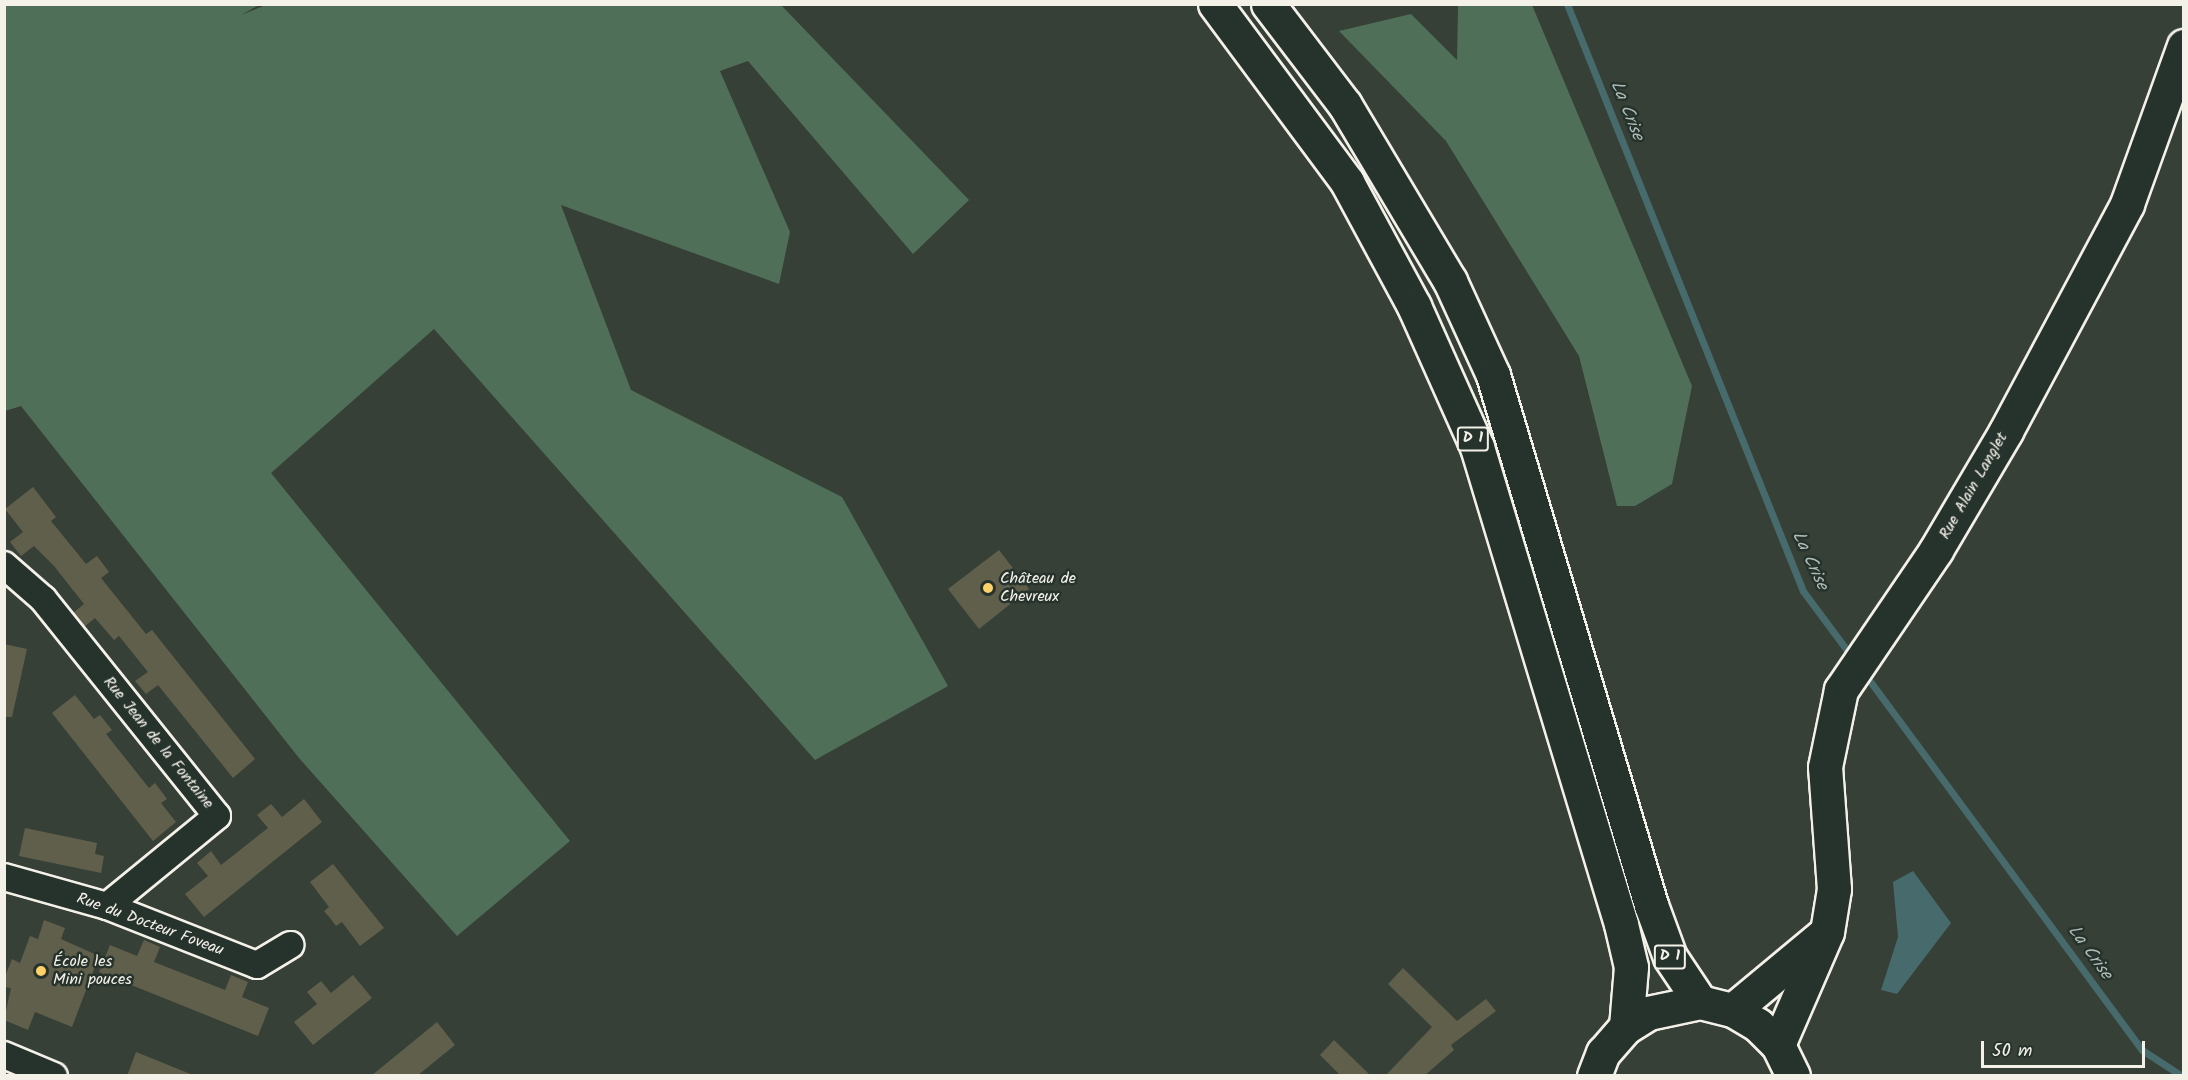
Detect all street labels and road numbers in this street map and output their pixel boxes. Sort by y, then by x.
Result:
road number: D 1 [1456,427,1490,451]
street label: Rue Alain Langlet [1936,429,2012,543]
street label: Rue Jean de la Fontaine [99,673,217,813]
street label: Rue du Docteur Foveau [74,889,226,961]
road number: D 1 [1654,945,1686,969]

